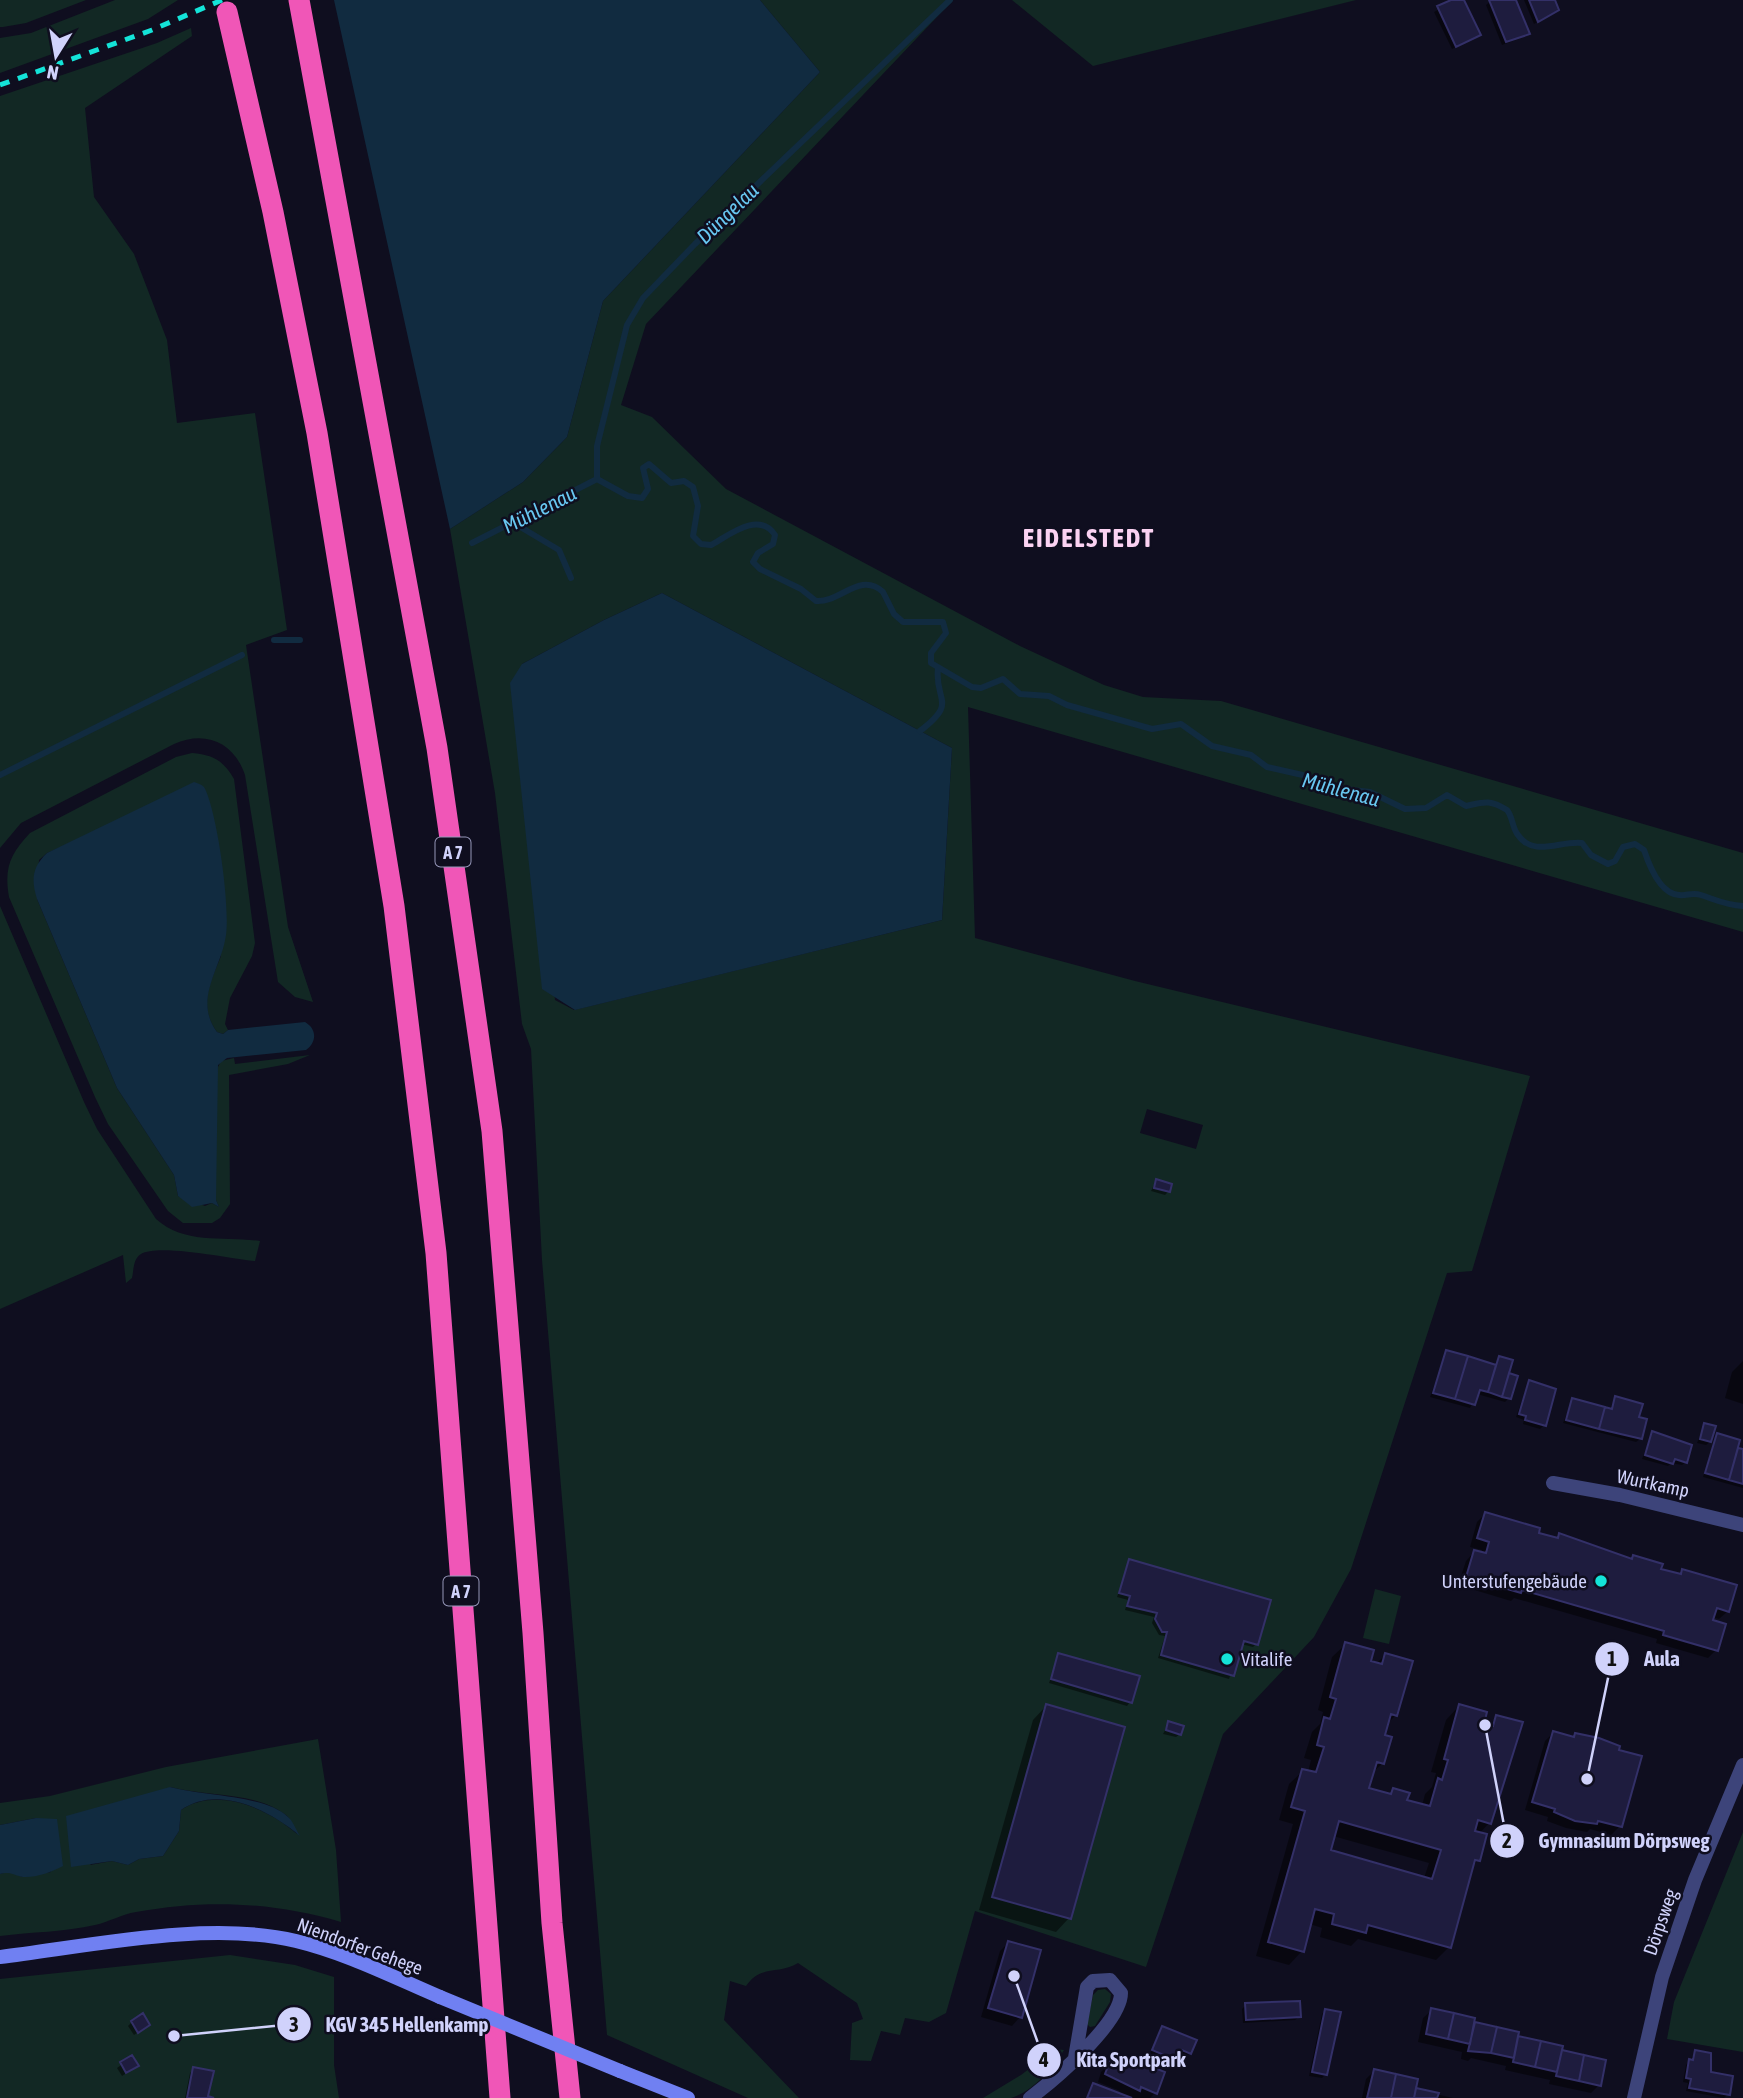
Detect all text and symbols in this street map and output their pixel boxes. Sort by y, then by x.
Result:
north arrow [21,21,91,91]
text: N [45,61,60,85]
water label: Düngelau [691,178,763,248]
water label: Mühlenau [498,480,580,538]
district label: EIDELSTEDT [1023,523,1155,553]
water label: Mühlenau [1300,767,1382,811]
road number: A 7 [435,838,470,866]
street label: Wurtkamp [1615,1465,1691,1501]
place label: Unterstufengebäude [1442,1570,1587,1592]
marker: Unterstufengebäude [1593,1573,1609,1589]
road number: A 7 [444,1576,478,1606]
callout: Aula [1595,1638,1694,1680]
text: 1 [1607,1646,1617,1670]
text: Aula [1643,1646,1680,1670]
place label: Vitalife [1241,1648,1292,1670]
marker: Vitalife [1219,1651,1235,1667]
callout: Gymnasium Dörpsweg [1489,1820,1724,1862]
text: 2 [1502,1828,1512,1852]
text: Gymnasium Dörpsweg [1538,1828,1711,1852]
street label: Dörpsweg [1638,1885,1682,1958]
street label: Niendorfer Gehege [294,1913,426,1979]
callout: KGV 345 Hellenkamp [276,2003,502,2045]
text: 3 [289,2012,299,2036]
text: KGV 345 Hellenkamp [326,2012,488,2036]
callout: Kita Sportpark [1027,2039,1200,2081]
text: 4 [1038,2047,1049,2071]
text: Kita Sportpark [1076,2047,1187,2071]

